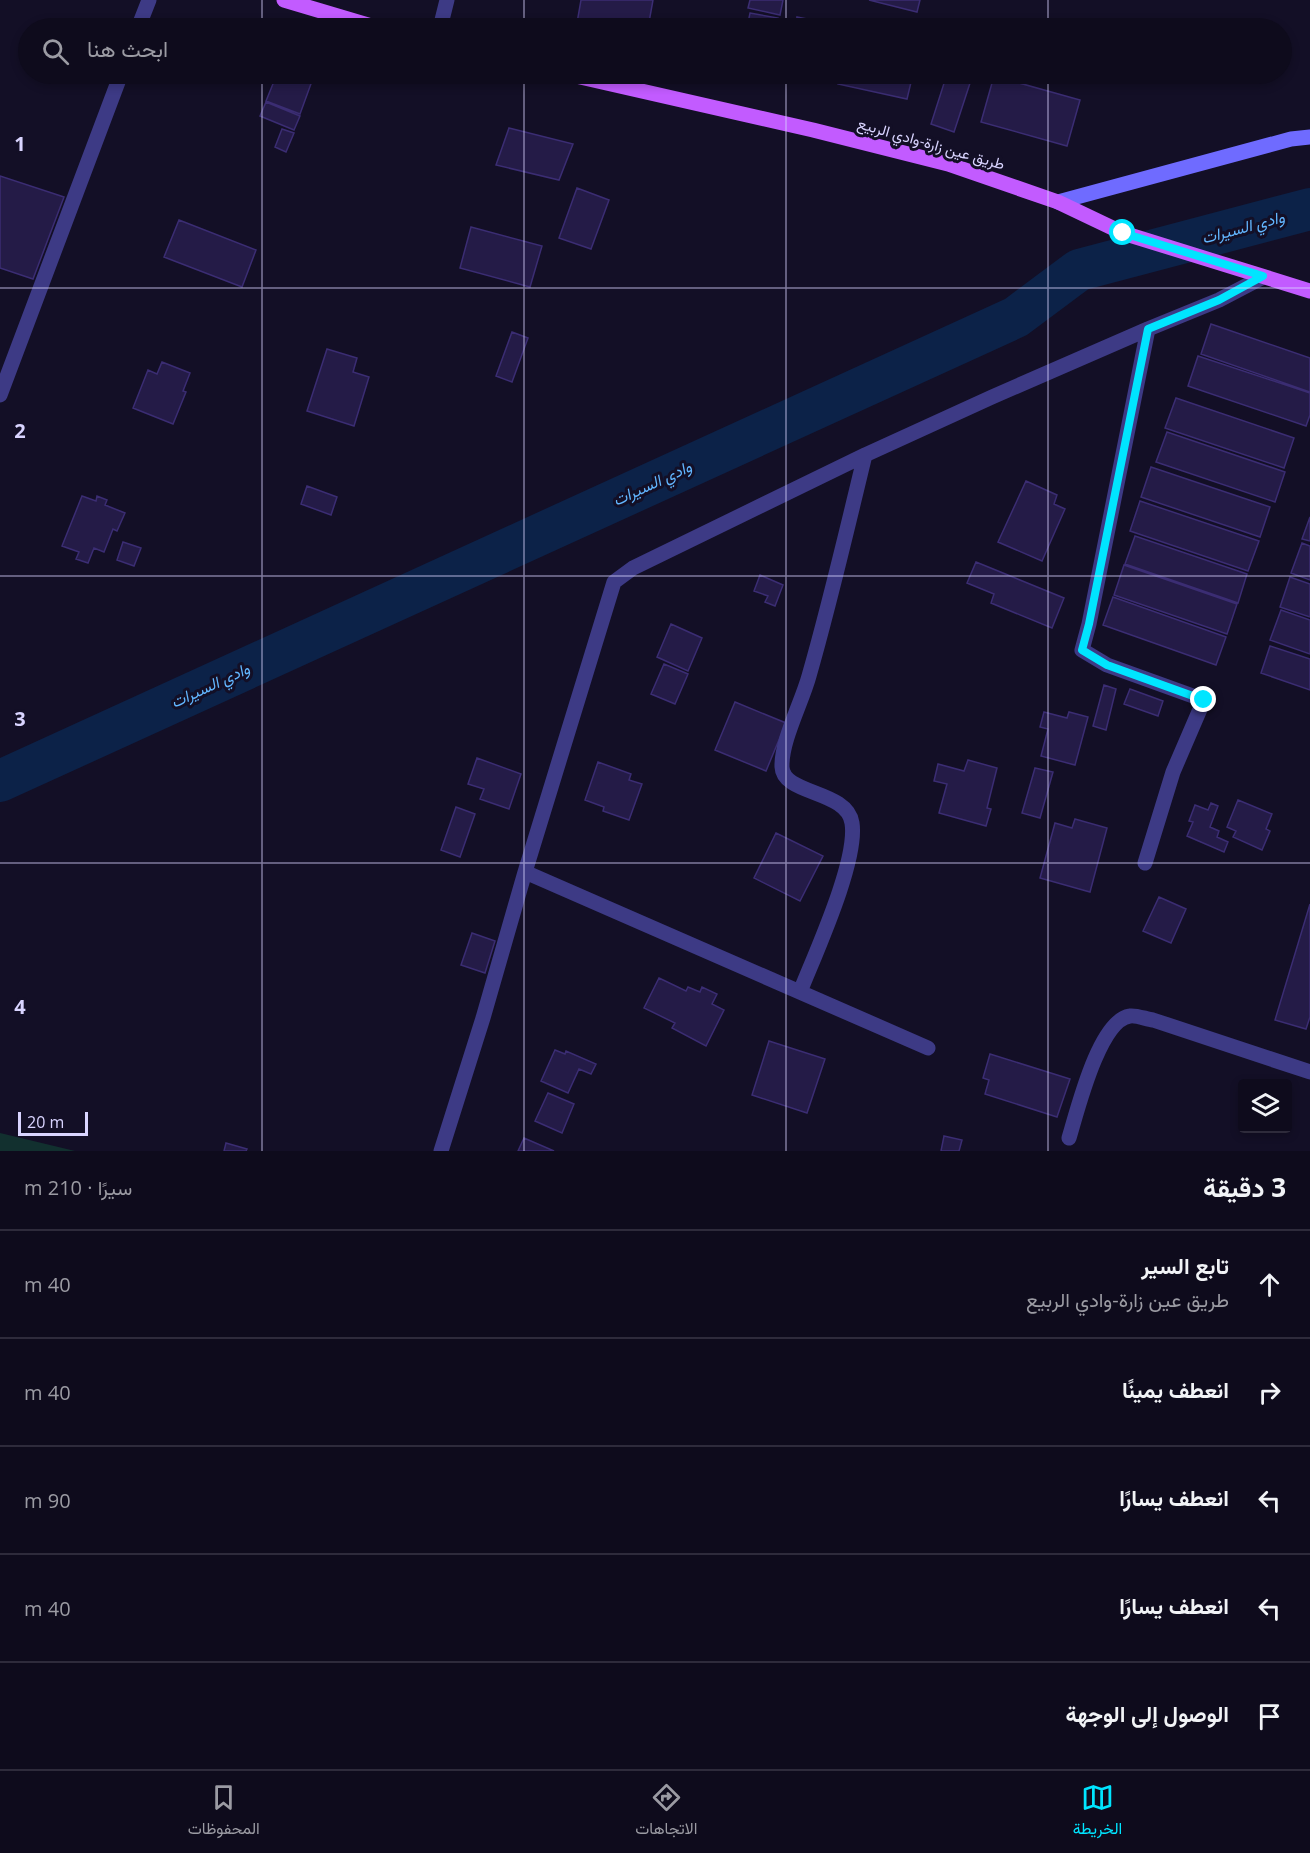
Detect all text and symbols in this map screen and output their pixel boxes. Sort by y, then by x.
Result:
search box [18,18,1292,84]
text: ابحث هنا [87,33,168,63]
icon: search [39,35,72,68]
street label: طريق عين زارة-وادي الربيع [854,112,1007,178]
text: 1 [14,130,26,157]
water label: وادي السيرات [1199,205,1288,252]
route start [1109,219,1135,245]
text: 2 [14,417,26,444]
water label: وادي السيرات [609,455,696,514]
water label: وادي السيرات [167,657,254,716]
route end [1190,686,1216,712]
text: 3 [14,705,26,732]
text: 4 [14,993,26,1020]
map controls [1238,1079,1292,1133]
button: layers [1238,1079,1292,1133]
scale bar [18,1109,88,1136]
text: 20 m [27,1111,64,1133]
text: 3 دقيقة [1203,1169,1286,1205]
text: سيرًا · 210 m [24,1174,132,1201]
text: تابع السير [1141,1250,1229,1280]
icon: ahead [1253,1268,1286,1301]
text: 40 m [24,1271,71,1298]
text: طريق عين زارة-وادي الربيع [1026,1286,1229,1313]
text: انعطف يمينًا [1122,1374,1229,1404]
icon: right [1253,1376,1286,1409]
text: 40 m [24,1379,71,1406]
text: انعطف يسارًا [1119,1482,1229,1512]
icon: left [1253,1484,1286,1517]
text: 90 m [24,1487,71,1514]
text: انعطف يسارًا [1119,1590,1229,1620]
icon: left [1253,1592,1286,1625]
text: 40 m [24,1595,71,1622]
text: الوصول إلى الوجهة [1065,1698,1229,1728]
icon: arrive [1253,1700,1286,1733]
tab: المحفوظات [188,1781,260,1843]
tab: الاتجاهات [635,1781,697,1843]
tab: الخريطة [1073,1781,1122,1843]

